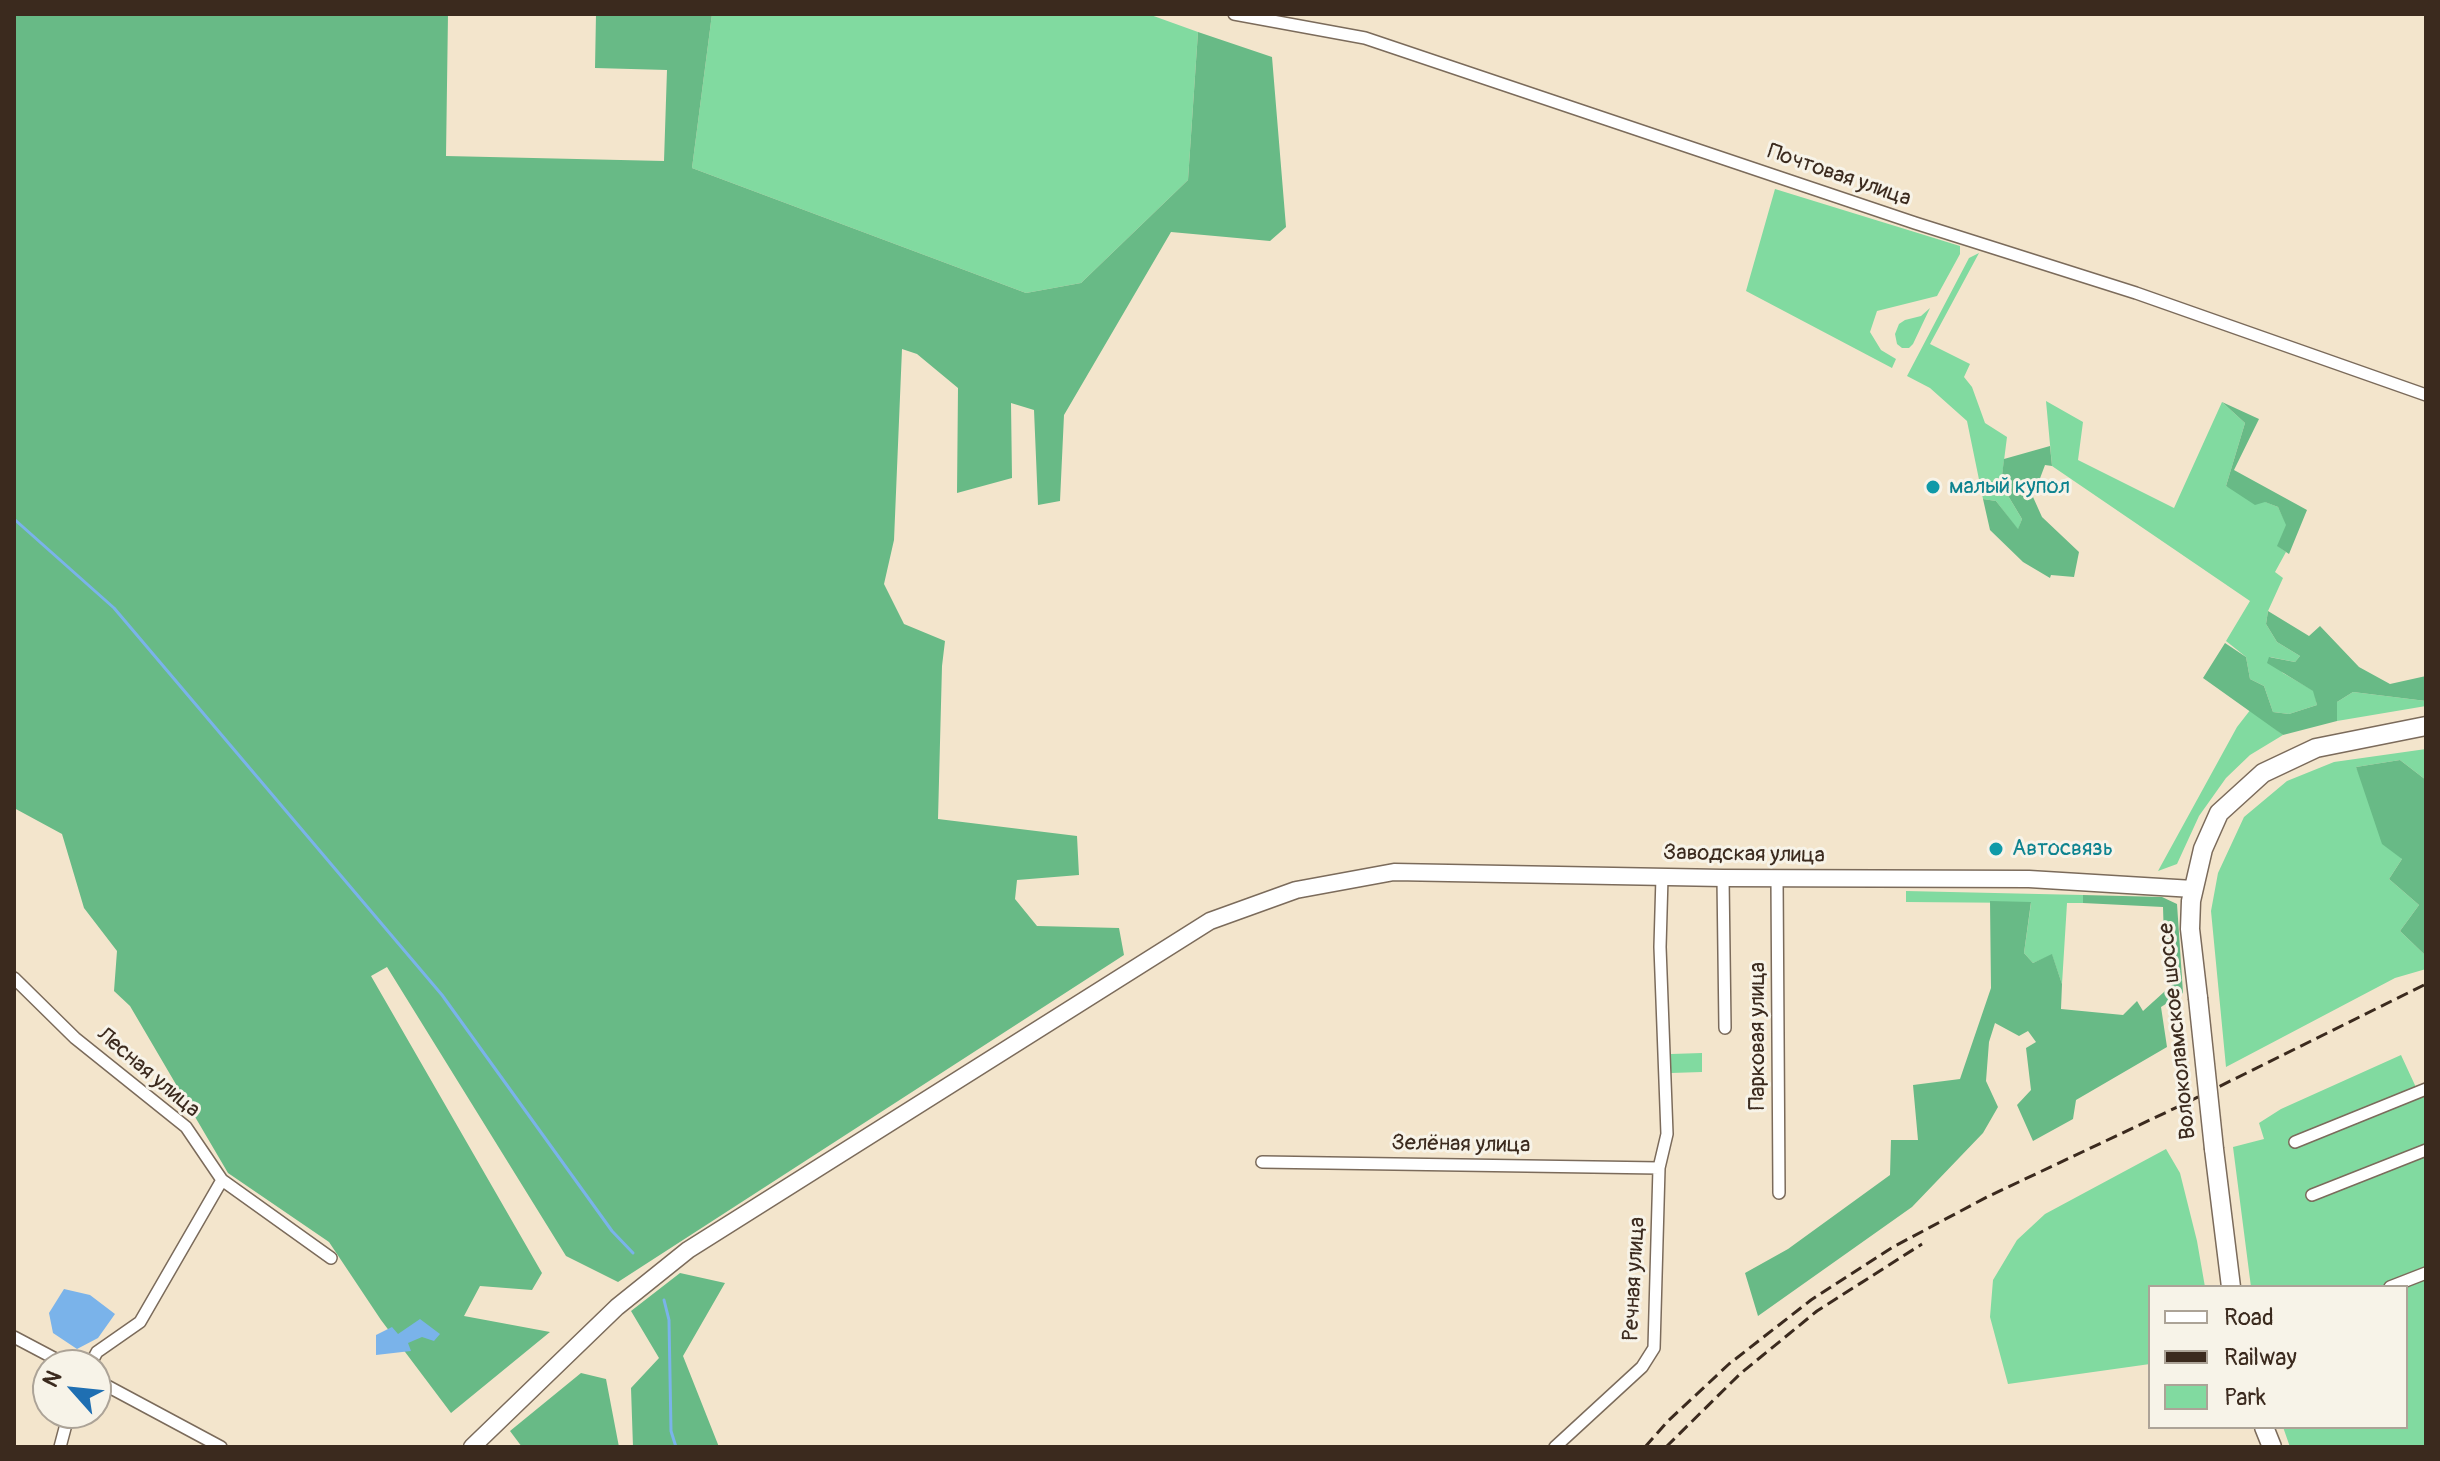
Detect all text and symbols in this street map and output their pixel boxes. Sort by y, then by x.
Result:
street label: Почтовая улица [1764,139,1914,213]
place label: малый купол [1949,474,2070,500]
marker: малый купол [1924,478,1942,496]
place label: Автосвязь [2012,836,2113,862]
street label: Заводская улица [1663,840,1825,870]
marker: Автосвязь [1987,840,2005,858]
street label: Волоколамское шоссе [2153,921,2203,1141]
street label: Парковая улица [1745,962,1771,1110]
street label: Лесная улица [91,1022,205,1124]
street label: Зелёная улица [1391,1131,1531,1159]
street label: Речная улица [1619,1216,1651,1342]
legend [2148,1285,2408,1429]
text: Road [2224,1303,2274,1332]
text: Railway [2224,1343,2297,1372]
north arrow [32,1349,112,1429]
text: N [37,1366,68,1392]
text: Park [2224,1383,2266,1412]

